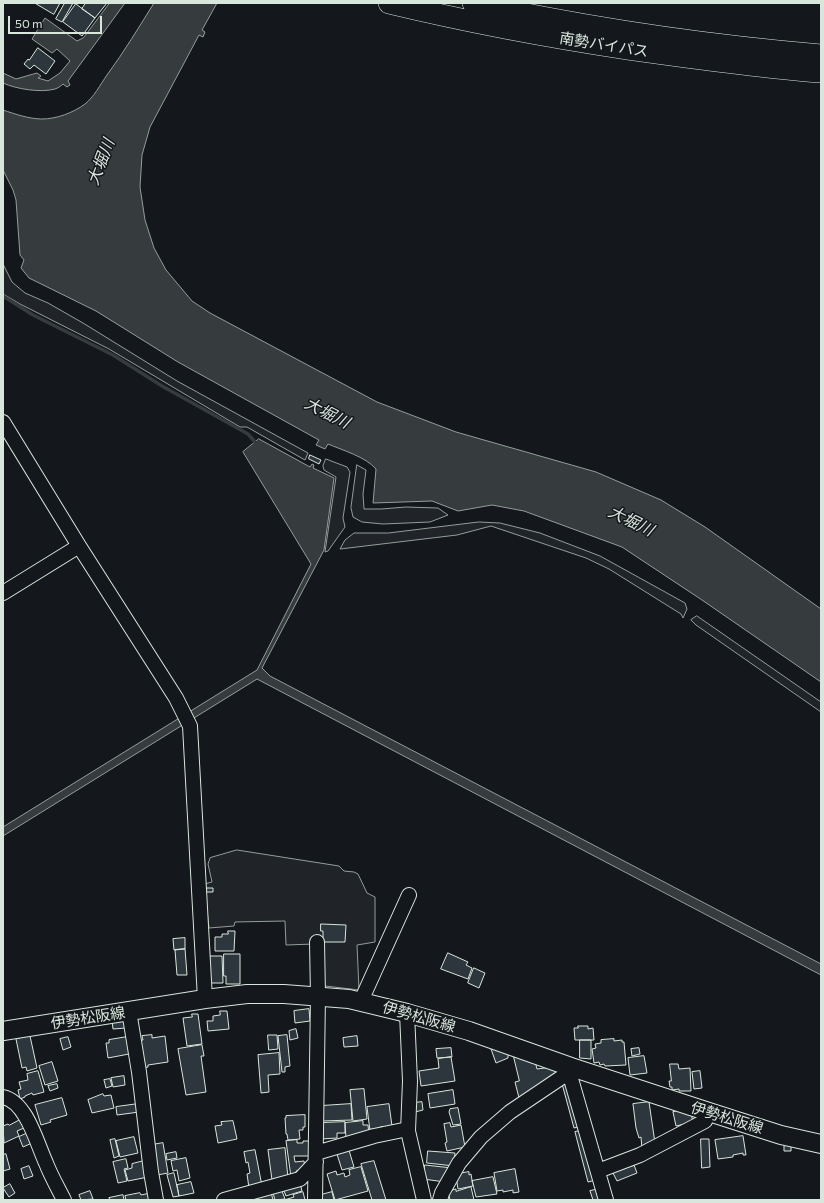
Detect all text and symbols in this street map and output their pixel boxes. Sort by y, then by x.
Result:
scale bar [10,8,104,34]
text: 50 m [15,16,43,30]
street label: 南勢バイパス [558,29,650,61]
water label: 大堀川 [83,136,119,188]
water label: 大堀川 [301,394,353,432]
water label: 大堀川 [605,502,657,540]
street label: 伊勢松阪線 [380,998,458,1036]
street label: 伊勢松阪線 [50,1003,126,1033]
street label: 伊勢松阪線 [689,1098,765,1138]

